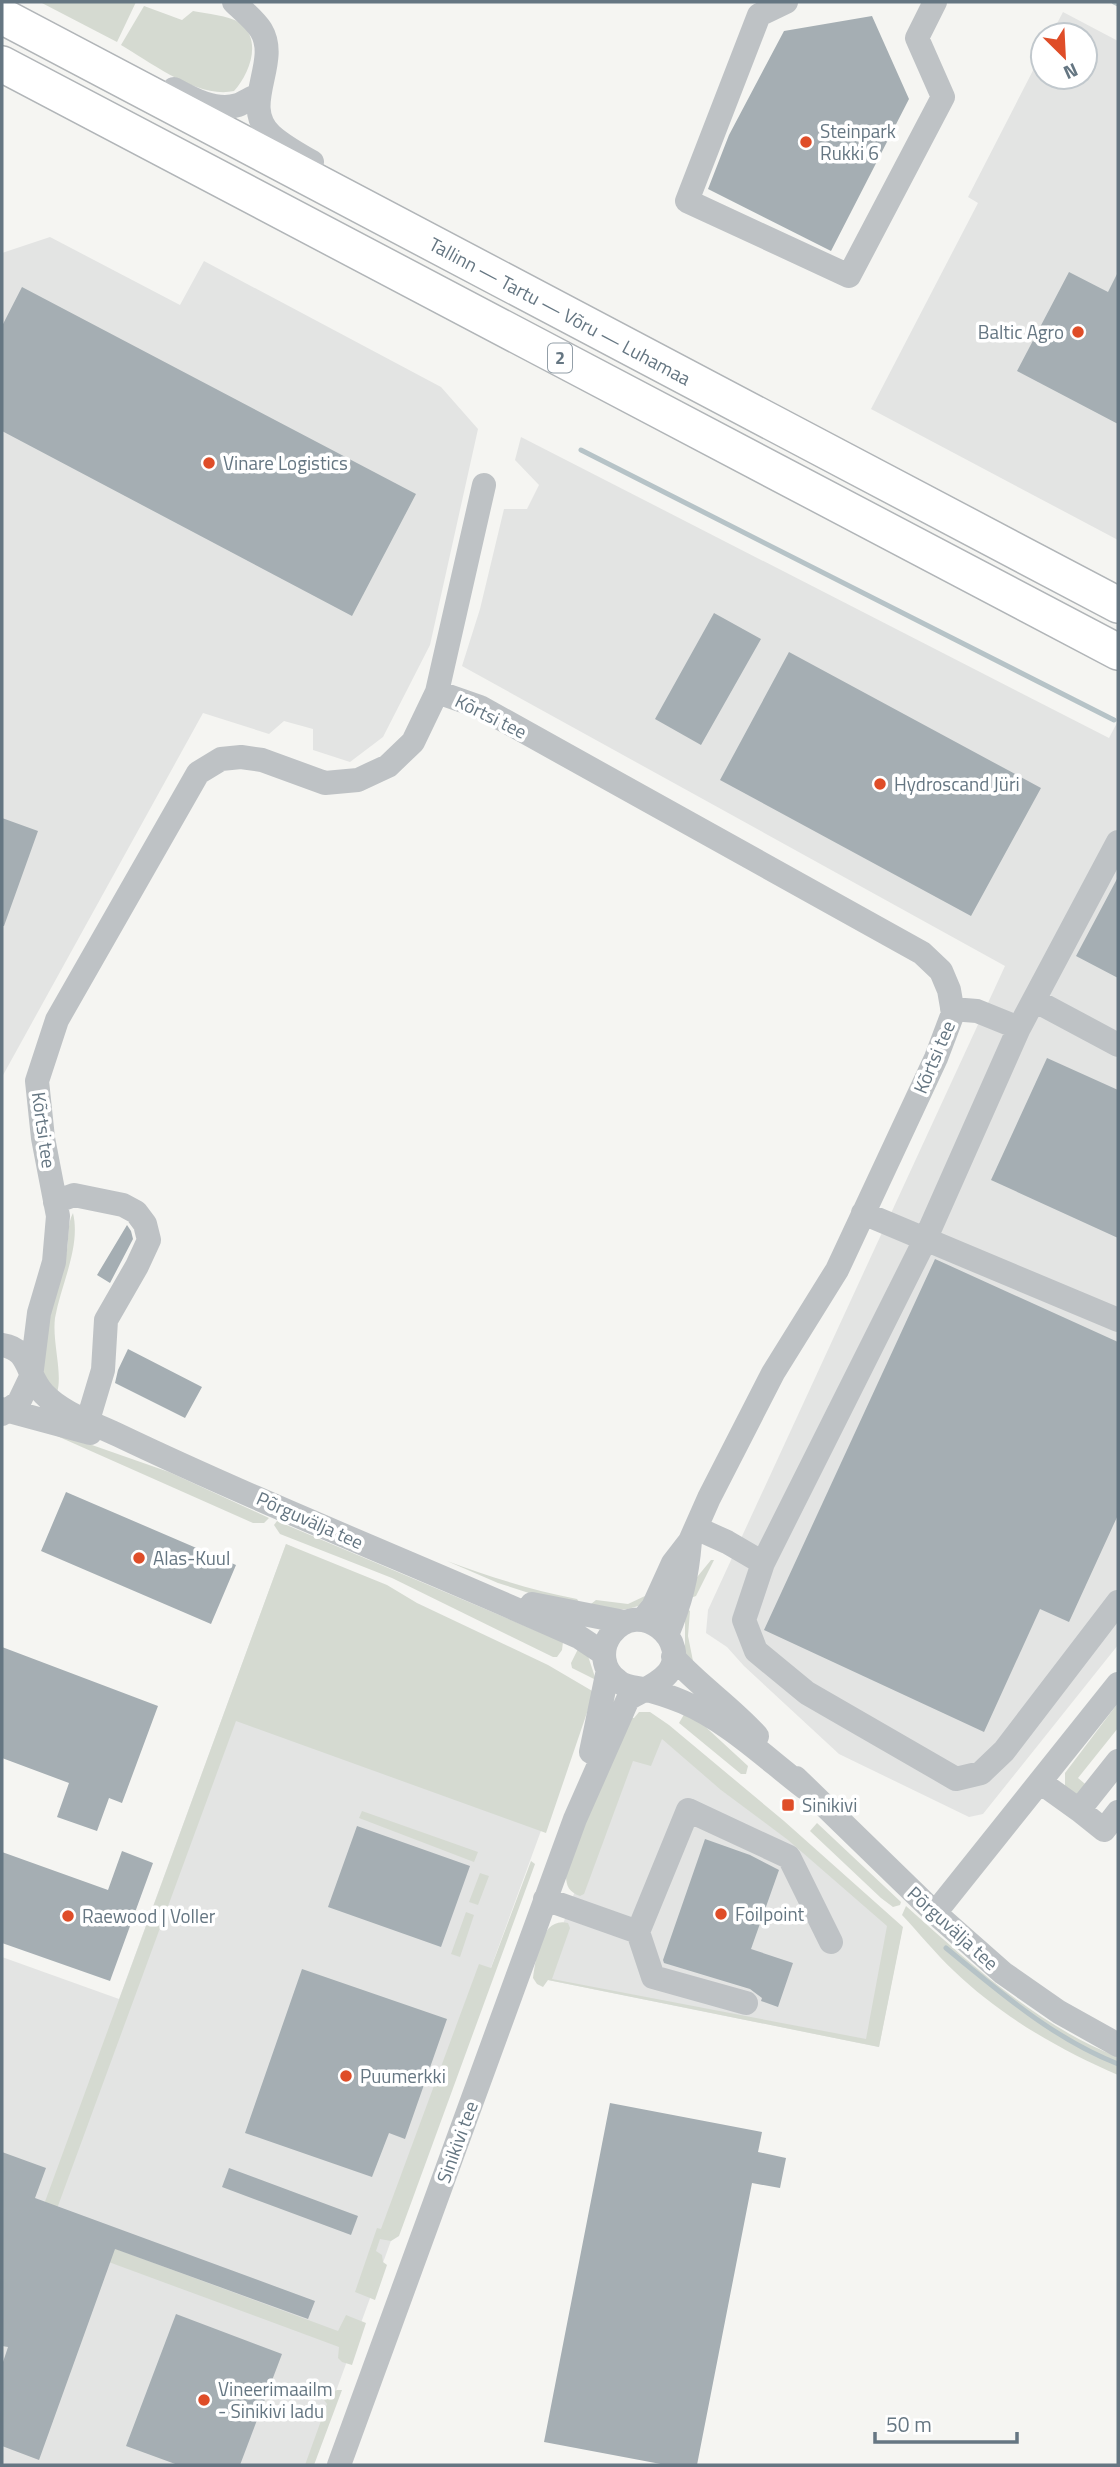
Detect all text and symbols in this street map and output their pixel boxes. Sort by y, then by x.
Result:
north arrow [1029,21,1099,91]
text: N [1059,56,1083,88]
place label: Steinpark Rukki 6 [820,116,896,167]
marker: Steinpark Rukki 6 [798,134,814,150]
street label: Tallinn — Tartu — Võru — Luhamaa [424,229,697,392]
place label: Baltic Agro [978,317,1064,346]
marker: Baltic Agro [1070,324,1086,340]
road number: 2 [548,344,572,372]
place label: Vinare Logistics [223,448,348,477]
marker: Vinare Logistics [201,455,217,471]
street label: Kõrtsi tee [450,686,532,745]
place label: Hydroscand Jüri [894,769,1020,798]
marker: Hydroscand Jüri [872,776,888,792]
street label: Kõrtsi tee [905,1016,962,1098]
street label: Kõrtsi tee [25,1090,64,1170]
street label: Põrguvälja tee [252,1483,368,1556]
place label: Alas-Kuul [153,1543,230,1572]
marker: Alas-Kuul [131,1550,147,1566]
place label: Sinikivi [802,1790,857,1819]
marker: Sinikivi [780,1797,796,1813]
street label: Põrguvälja tee [901,1879,1005,1977]
place label: Foilpoint [735,1899,805,1928]
place label: Raewood | Voller [82,1901,216,1930]
marker: Foilpoint [713,1906,729,1922]
marker: Raewood | Voller [60,1908,76,1924]
place label: Puumerkki [360,2061,446,2090]
marker: Puumerkki [338,2068,354,2084]
street label: Sinikivi tee [428,2097,485,2187]
place label: Vineerimaailm - Sinikivi ladu [218,2374,333,2425]
marker: Vineerimaailm - Sinikivi ladu [196,2392,212,2408]
scale bar [875,2400,1017,2444]
text: 50 m [886,2408,932,2440]

